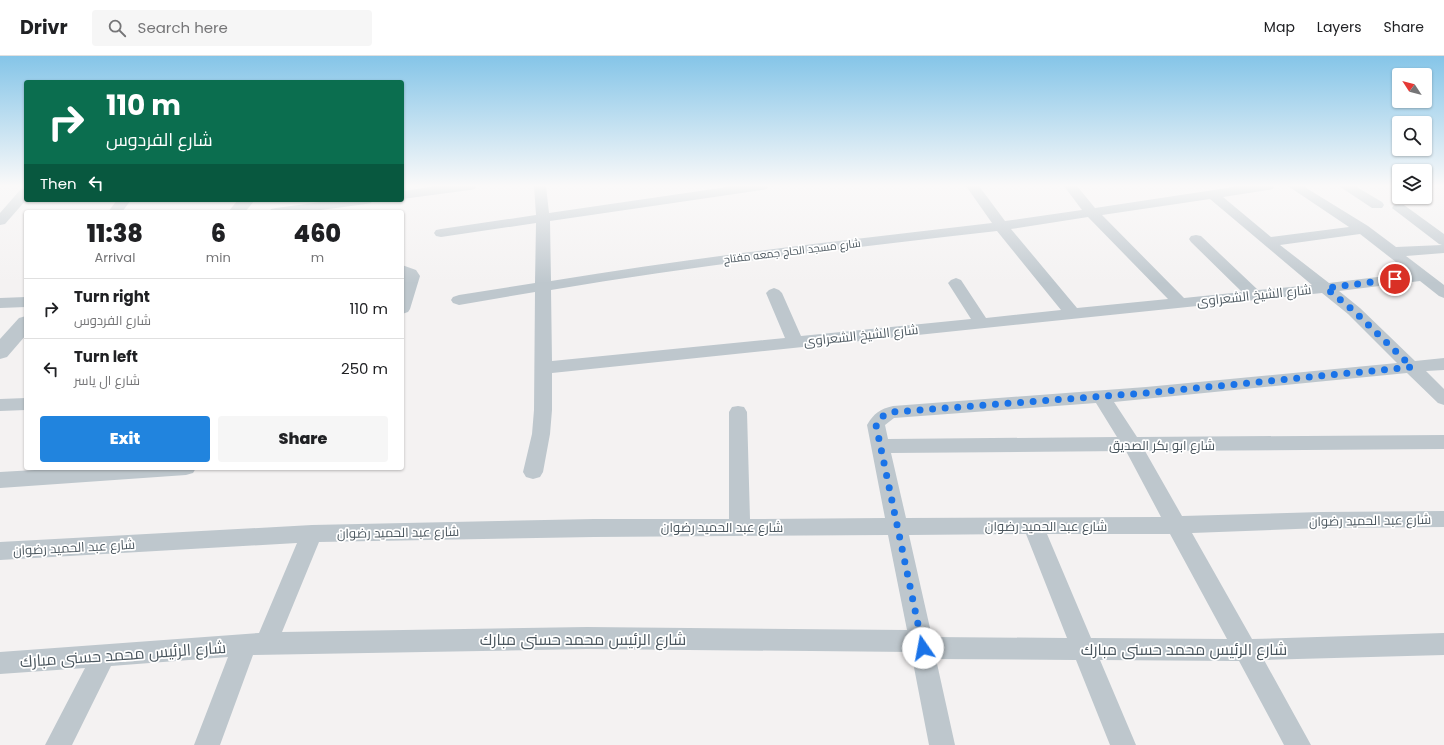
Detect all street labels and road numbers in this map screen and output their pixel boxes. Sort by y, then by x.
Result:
street label: شارع مسجد الحاج جمعه مفتاح [722,235,862,267]
street label: شارع الشيخ الشعراوى [1196,280,1312,311]
street label: شارع الشيخ الشعراوى [803,320,919,351]
street label: شارع ابو بكر الصديق [1109,436,1215,455]
street label: شارع عبد الحميد رضوان [1309,510,1431,531]
street label: شارع عبد الحميد رضوان [985,517,1107,536]
street label: شارع عبد الحميد رضوان [661,518,783,537]
street label: شارع عبد الحميد رضوان [337,522,459,543]
street label: شارع عبد الحميد رضوان [12,535,136,560]
street label: شارع الرئيس محمد حسنى مبارك [480,628,686,651]
street label: شارع الرئيس محمد حسنى مبارك [19,636,227,673]
street label: شارع الرئيس محمد حسنى مبارك [1081,638,1287,661]

